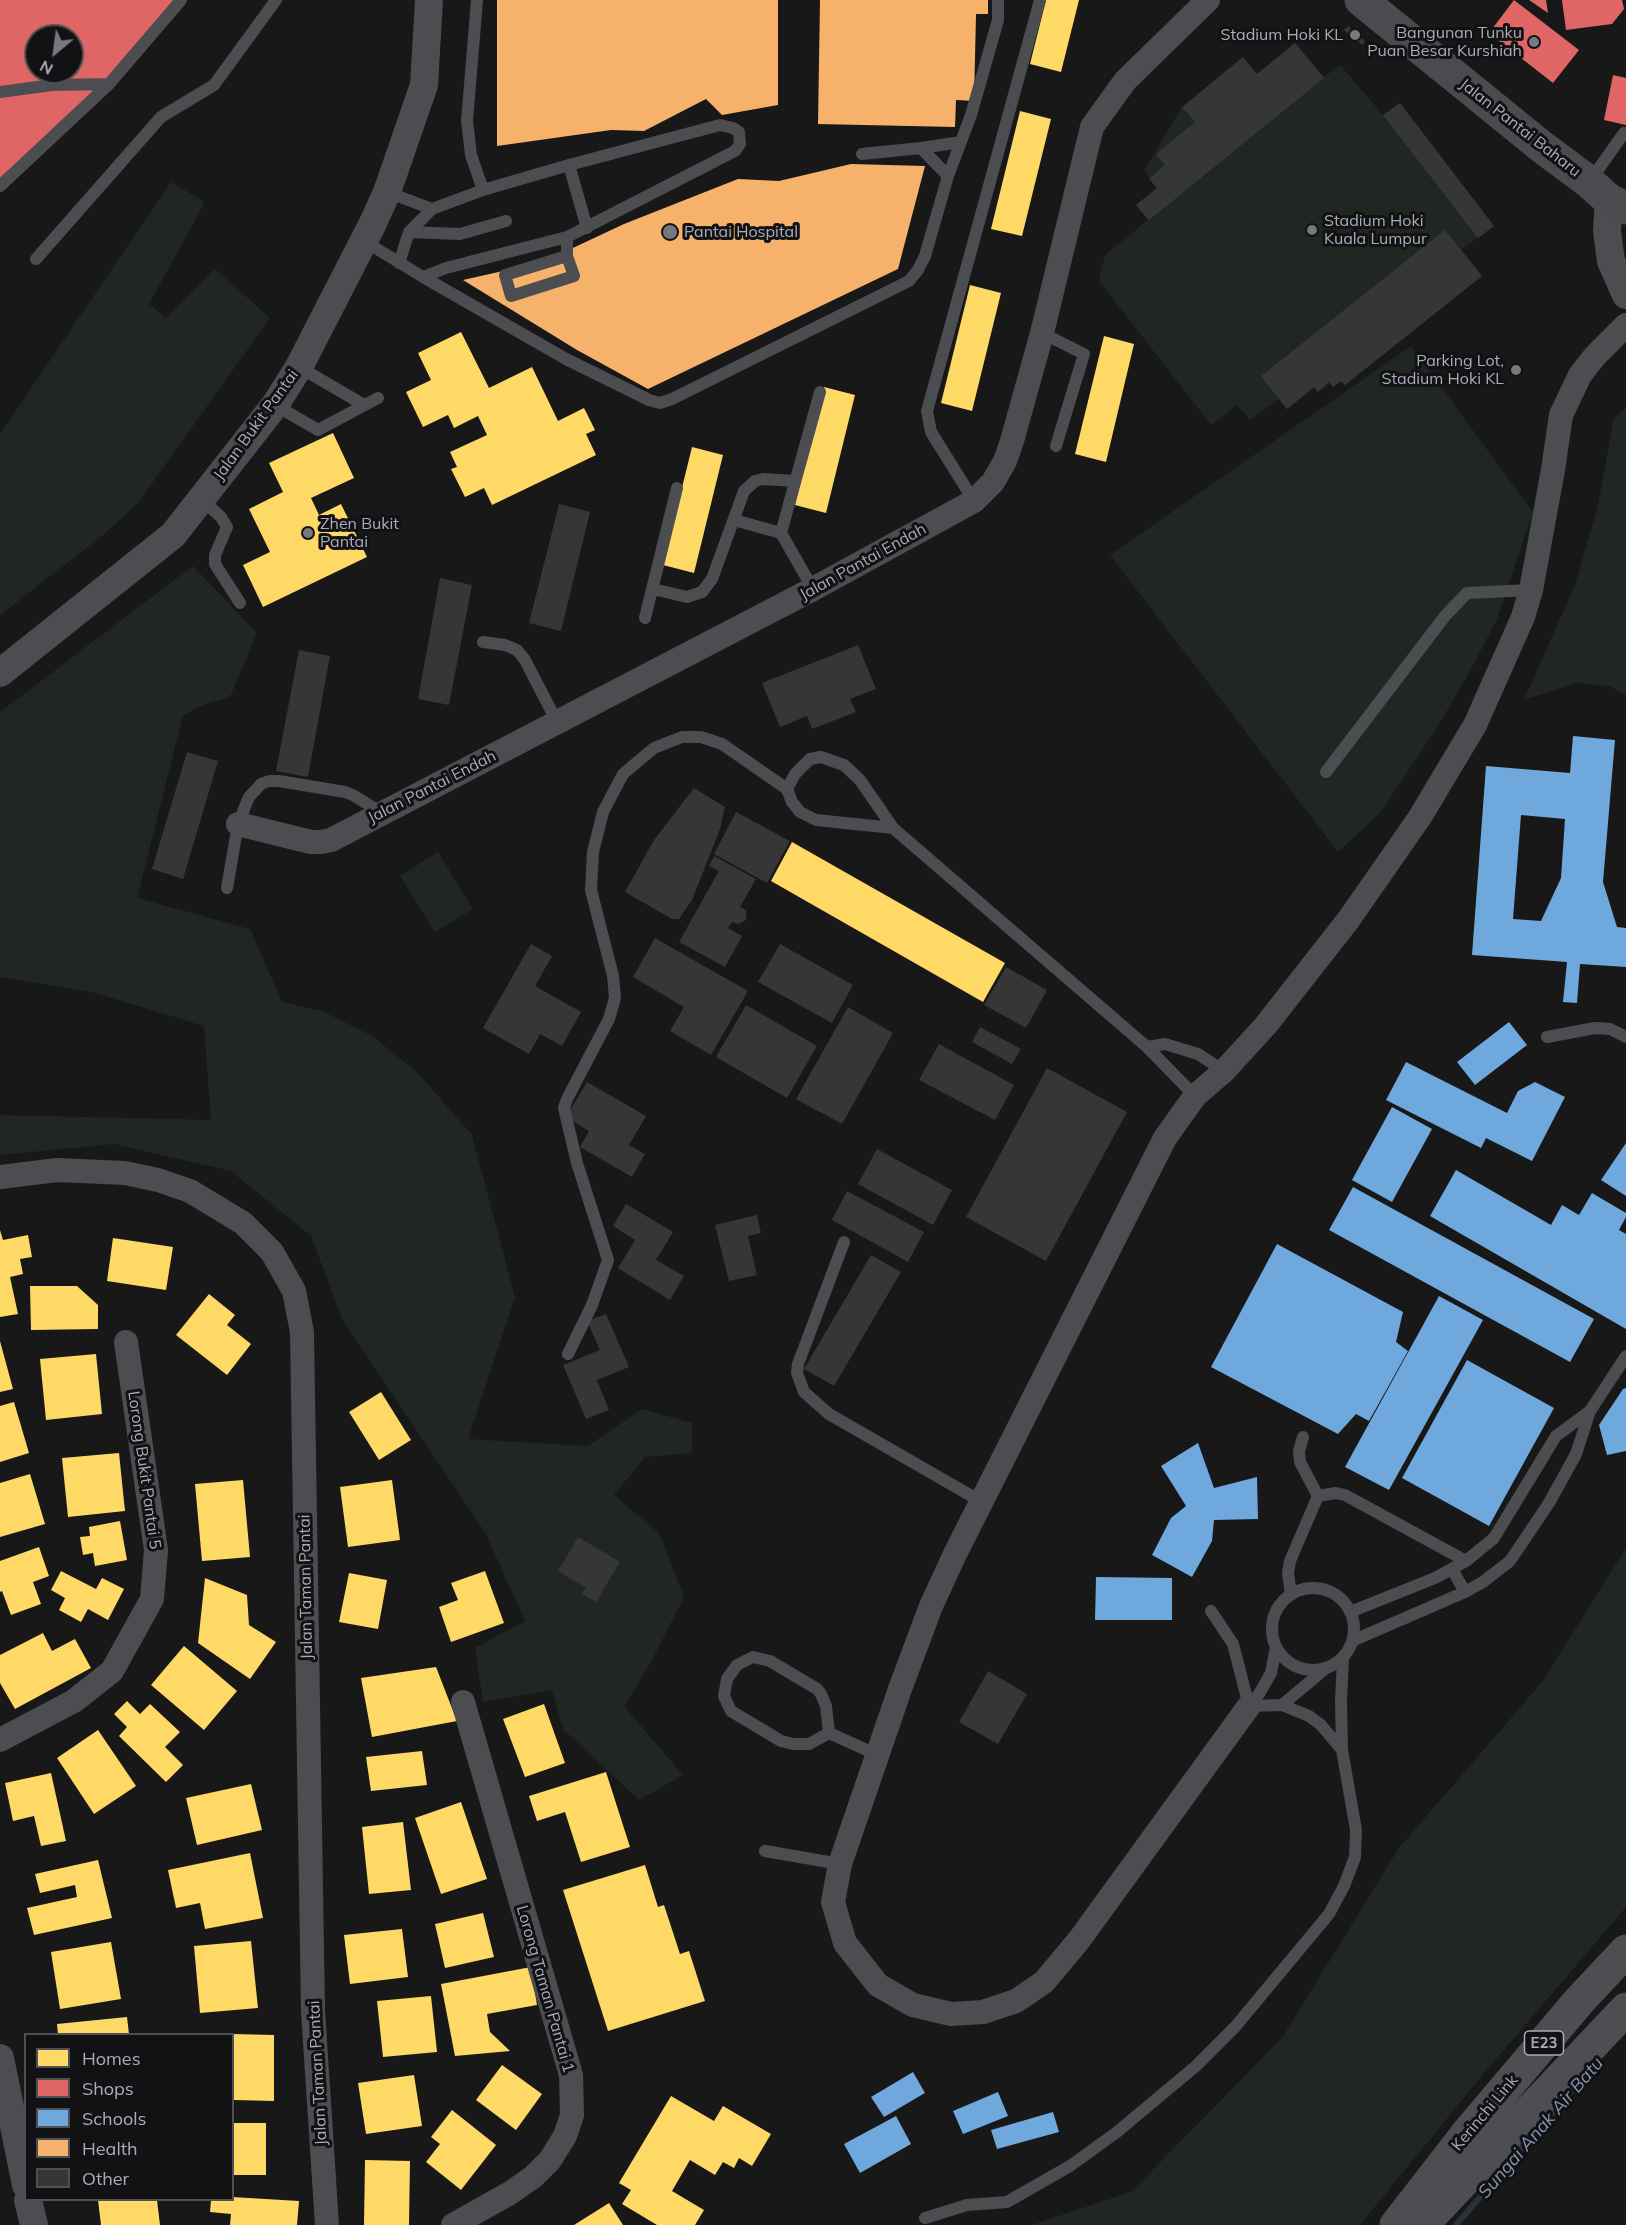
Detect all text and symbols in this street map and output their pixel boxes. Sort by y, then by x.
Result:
place label: Bangunan Tunku Puan Besar Kurshiah [1367,23,1522,61]
north arrow [24,24,84,84]
place label: Stadium Hoki KL [1221,25,1343,45]
marker: Stadium Hoki KL [1348,28,1362,42]
marker: Bangunan Tunku Puan Besar Kurshiah [1527,35,1541,49]
text: N [36,56,56,80]
street label: Jalan Pantai Baharu [1456,75,1584,181]
place label: Stadium Hoki Kuala Lumpur [1324,211,1427,249]
place label: Pantai Hospital [684,222,798,242]
marker: Pantai Hospital [661,223,679,241]
marker: Stadium Hoki Kuala Lumpur [1305,223,1319,237]
place label: Parking Lot, Stadium Hoki KL [1382,351,1504,389]
marker: Parking Lot, Stadium Hoki KL [1509,363,1523,377]
street label: Jalan Bukit Pantai [210,366,302,484]
place label: Zhen Bukit Pantai [320,514,399,552]
street label: Jalan Pantai Endah [797,519,929,605]
marker: Zhen Bukit Pantai [301,526,315,540]
street label: Jalan Pantai Endah [365,746,499,828]
street label: Lorong Bukit Pantai 5 [123,1390,165,1550]
street label: Jalan Taman Pantai [295,1514,317,1660]
street label: Lorong Taman Pantai 1 [512,1903,578,2075]
street label: Jalan Taman Pantai [305,2000,331,2146]
road number: E23 [1524,2031,1564,2055]
legend [24,2033,234,2201]
text: Homes [82,2047,141,2070]
water label: Sungai Anak Air Batu [1474,2053,1608,2203]
street label: Kerinchi Link [1448,2071,1522,2155]
text: Shops [82,2077,134,2100]
text: Schools [82,2107,146,2130]
text: Health [82,2137,138,2160]
text: Other [82,2167,129,2190]

